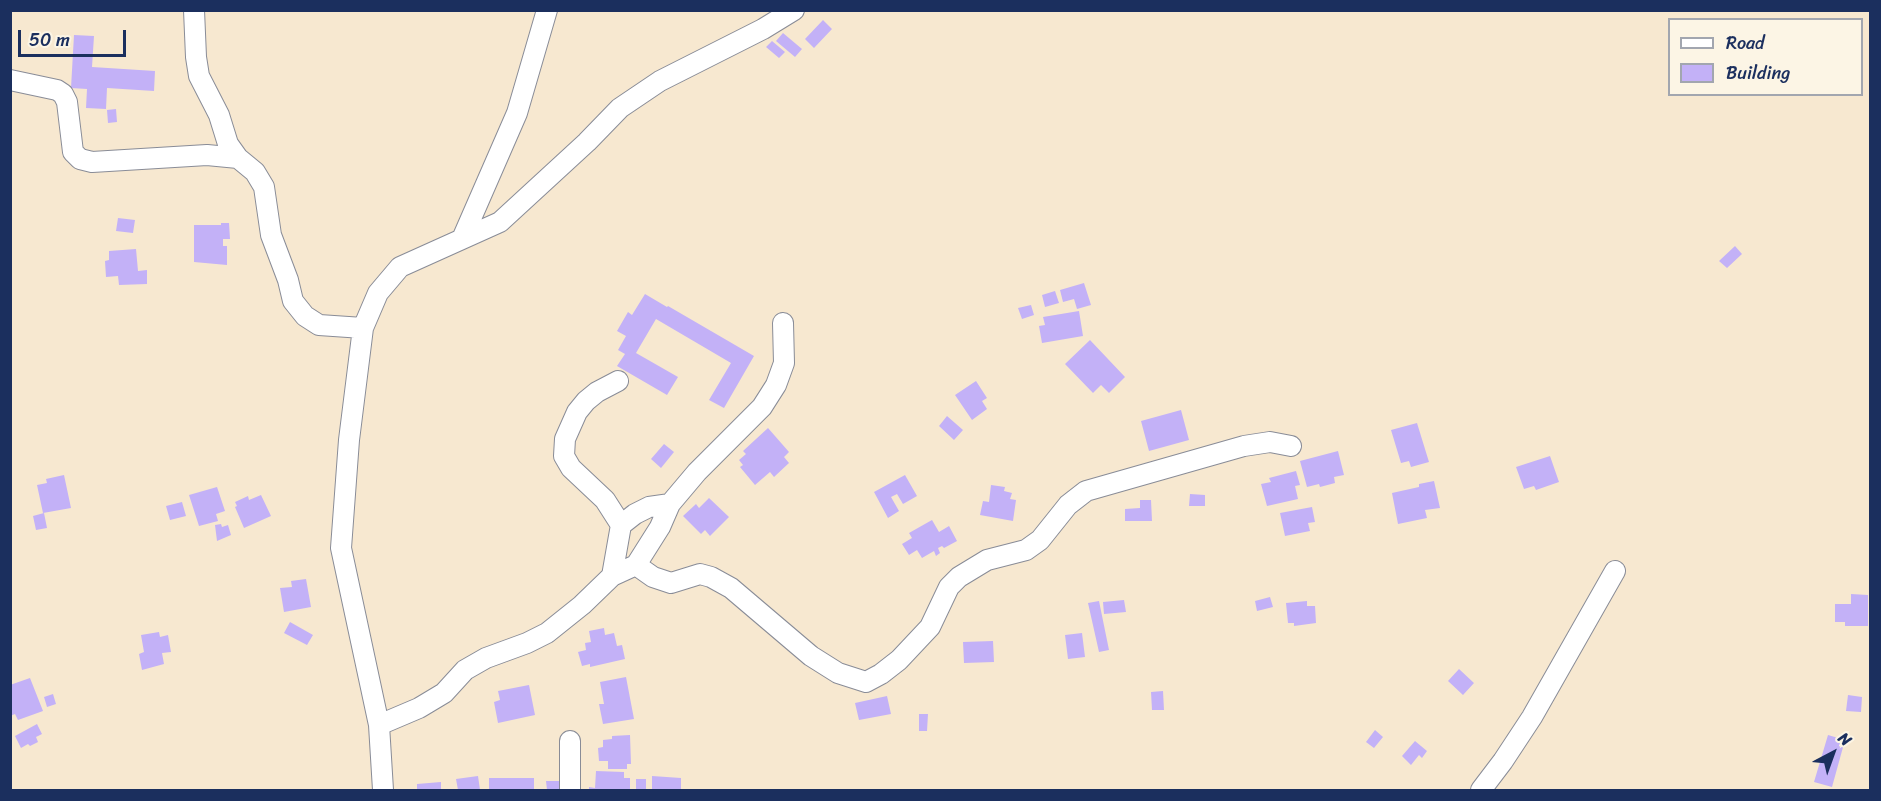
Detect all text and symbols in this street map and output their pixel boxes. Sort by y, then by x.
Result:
scale bar [21,18,129,56]
legend [1668,18,1863,96]
text: 50 m [29,24,70,56]
text: Road [1726,27,1765,59]
text: Building [1726,57,1790,89]
north arrow [1803,723,1863,783]
text: N [1831,724,1859,754]

